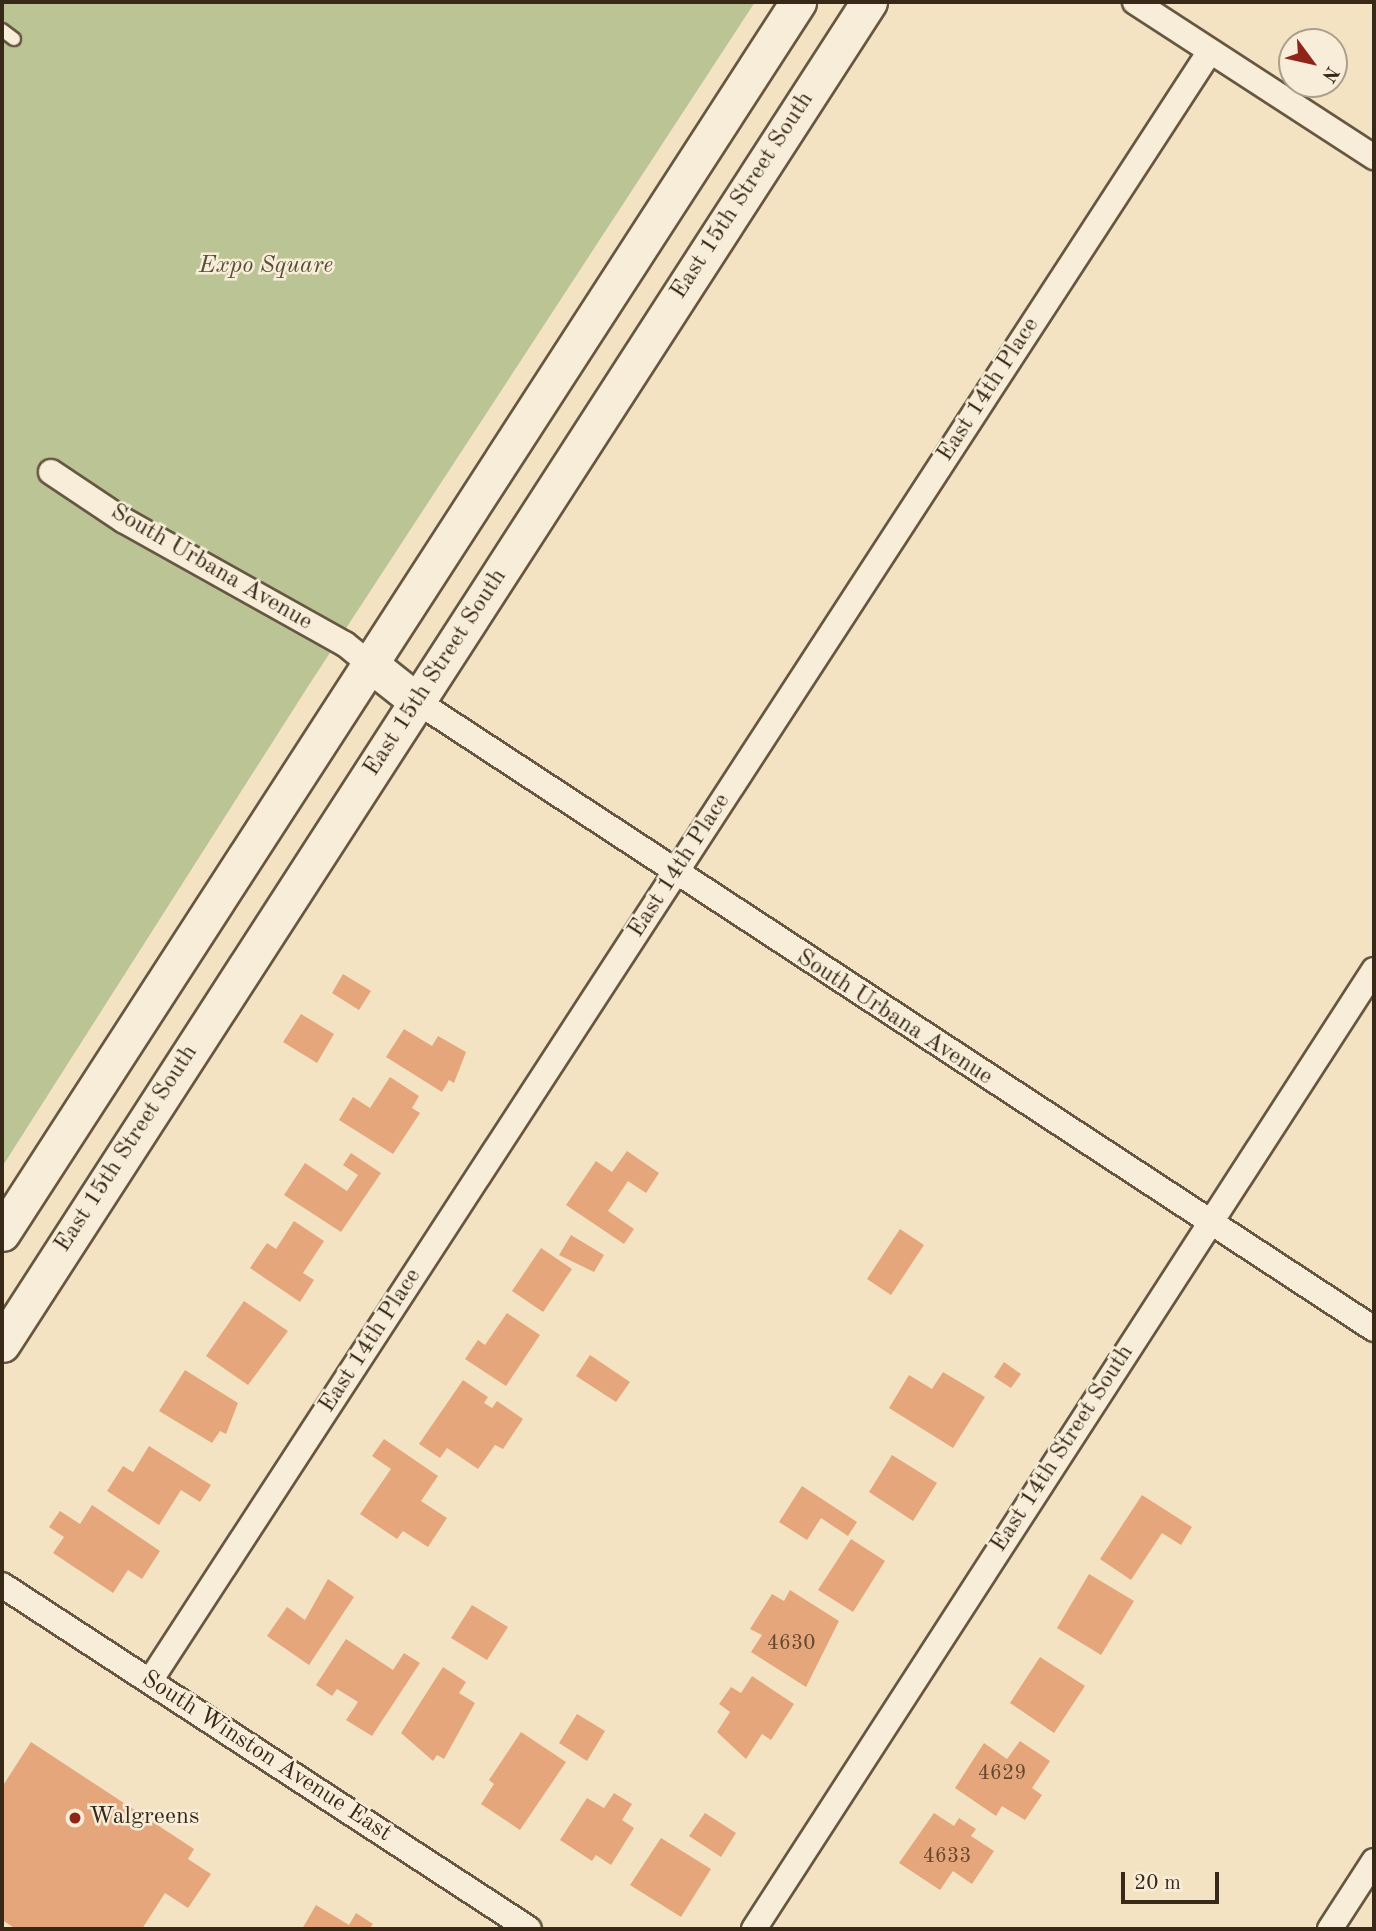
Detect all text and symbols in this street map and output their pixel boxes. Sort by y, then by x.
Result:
north arrow [1278,28,1348,98]
text: N [1317,62,1341,85]
street label: East 15th Street South [665,87,821,305]
park label: Expo Square [199,253,333,281]
street label: East 14th Place [932,312,1046,468]
street label: South Urbana Avenue [105,498,317,638]
street label: East 15th Street South [358,564,514,782]
street label: East 14th Place [623,788,737,944]
street label: South Urbana Avenue [790,944,998,1092]
street label: East 15th Street South [49,1040,205,1258]
street label: East 14th Place [314,1263,428,1419]
street label: East 14th Street South [985,1340,1141,1558]
house number: 4630 [767,1631,815,1657]
street label: South Winston Avenue East [136,1665,396,1849]
house number: 4629 [978,1761,1026,1787]
place label: Walgreens [89,1804,199,1832]
marker: Walgreens [67,1810,83,1826]
house number: 4633 [923,1844,971,1870]
scale bar [1124,1857,1222,1901]
text: 20 m [1134,1873,1181,1894]

